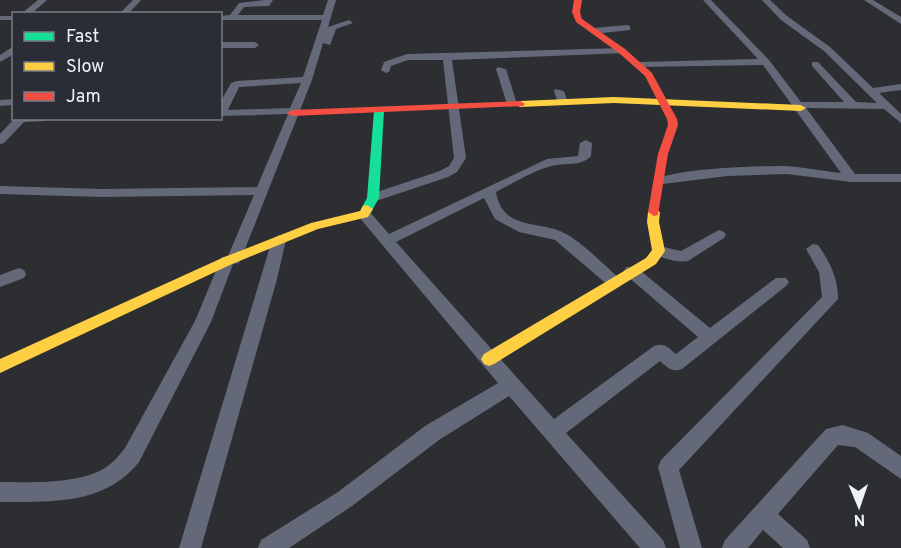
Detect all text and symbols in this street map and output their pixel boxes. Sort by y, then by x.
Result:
legend [12,12,222,120]
text: Fast [66,26,99,49]
text: Slow [66,56,104,79]
text: Jam [66,86,101,109]
north arrow [829,476,889,536]
text: N [853,509,866,529]

